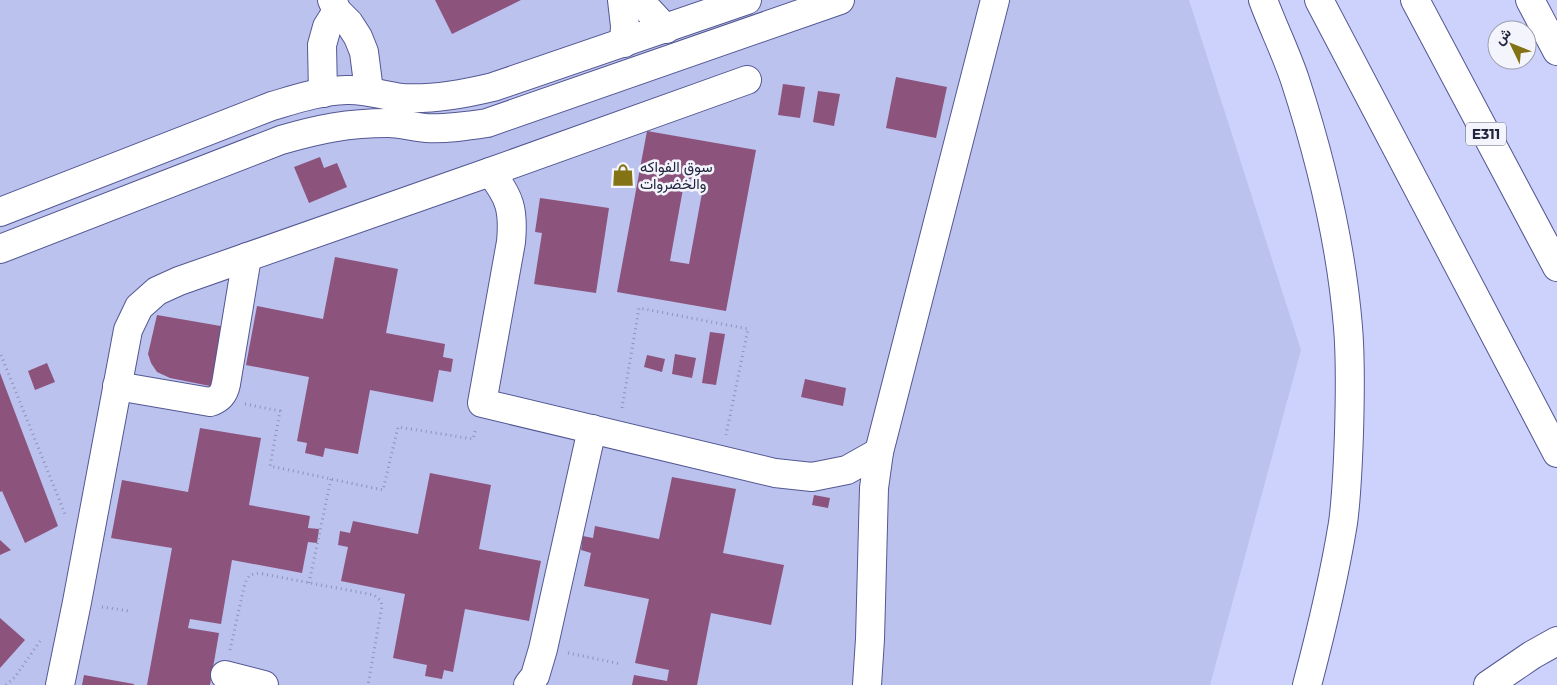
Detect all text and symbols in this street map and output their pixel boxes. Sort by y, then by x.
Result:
north arrow [1487,20,1537,70]
text: ش [1490,24,1515,48]
road number: E311 [1466,122,1506,146]
place label: سوق الفواكه والخضروات [640,157,713,193]
shop icon: سوق الفواكه والخضروات [610,162,636,188]

